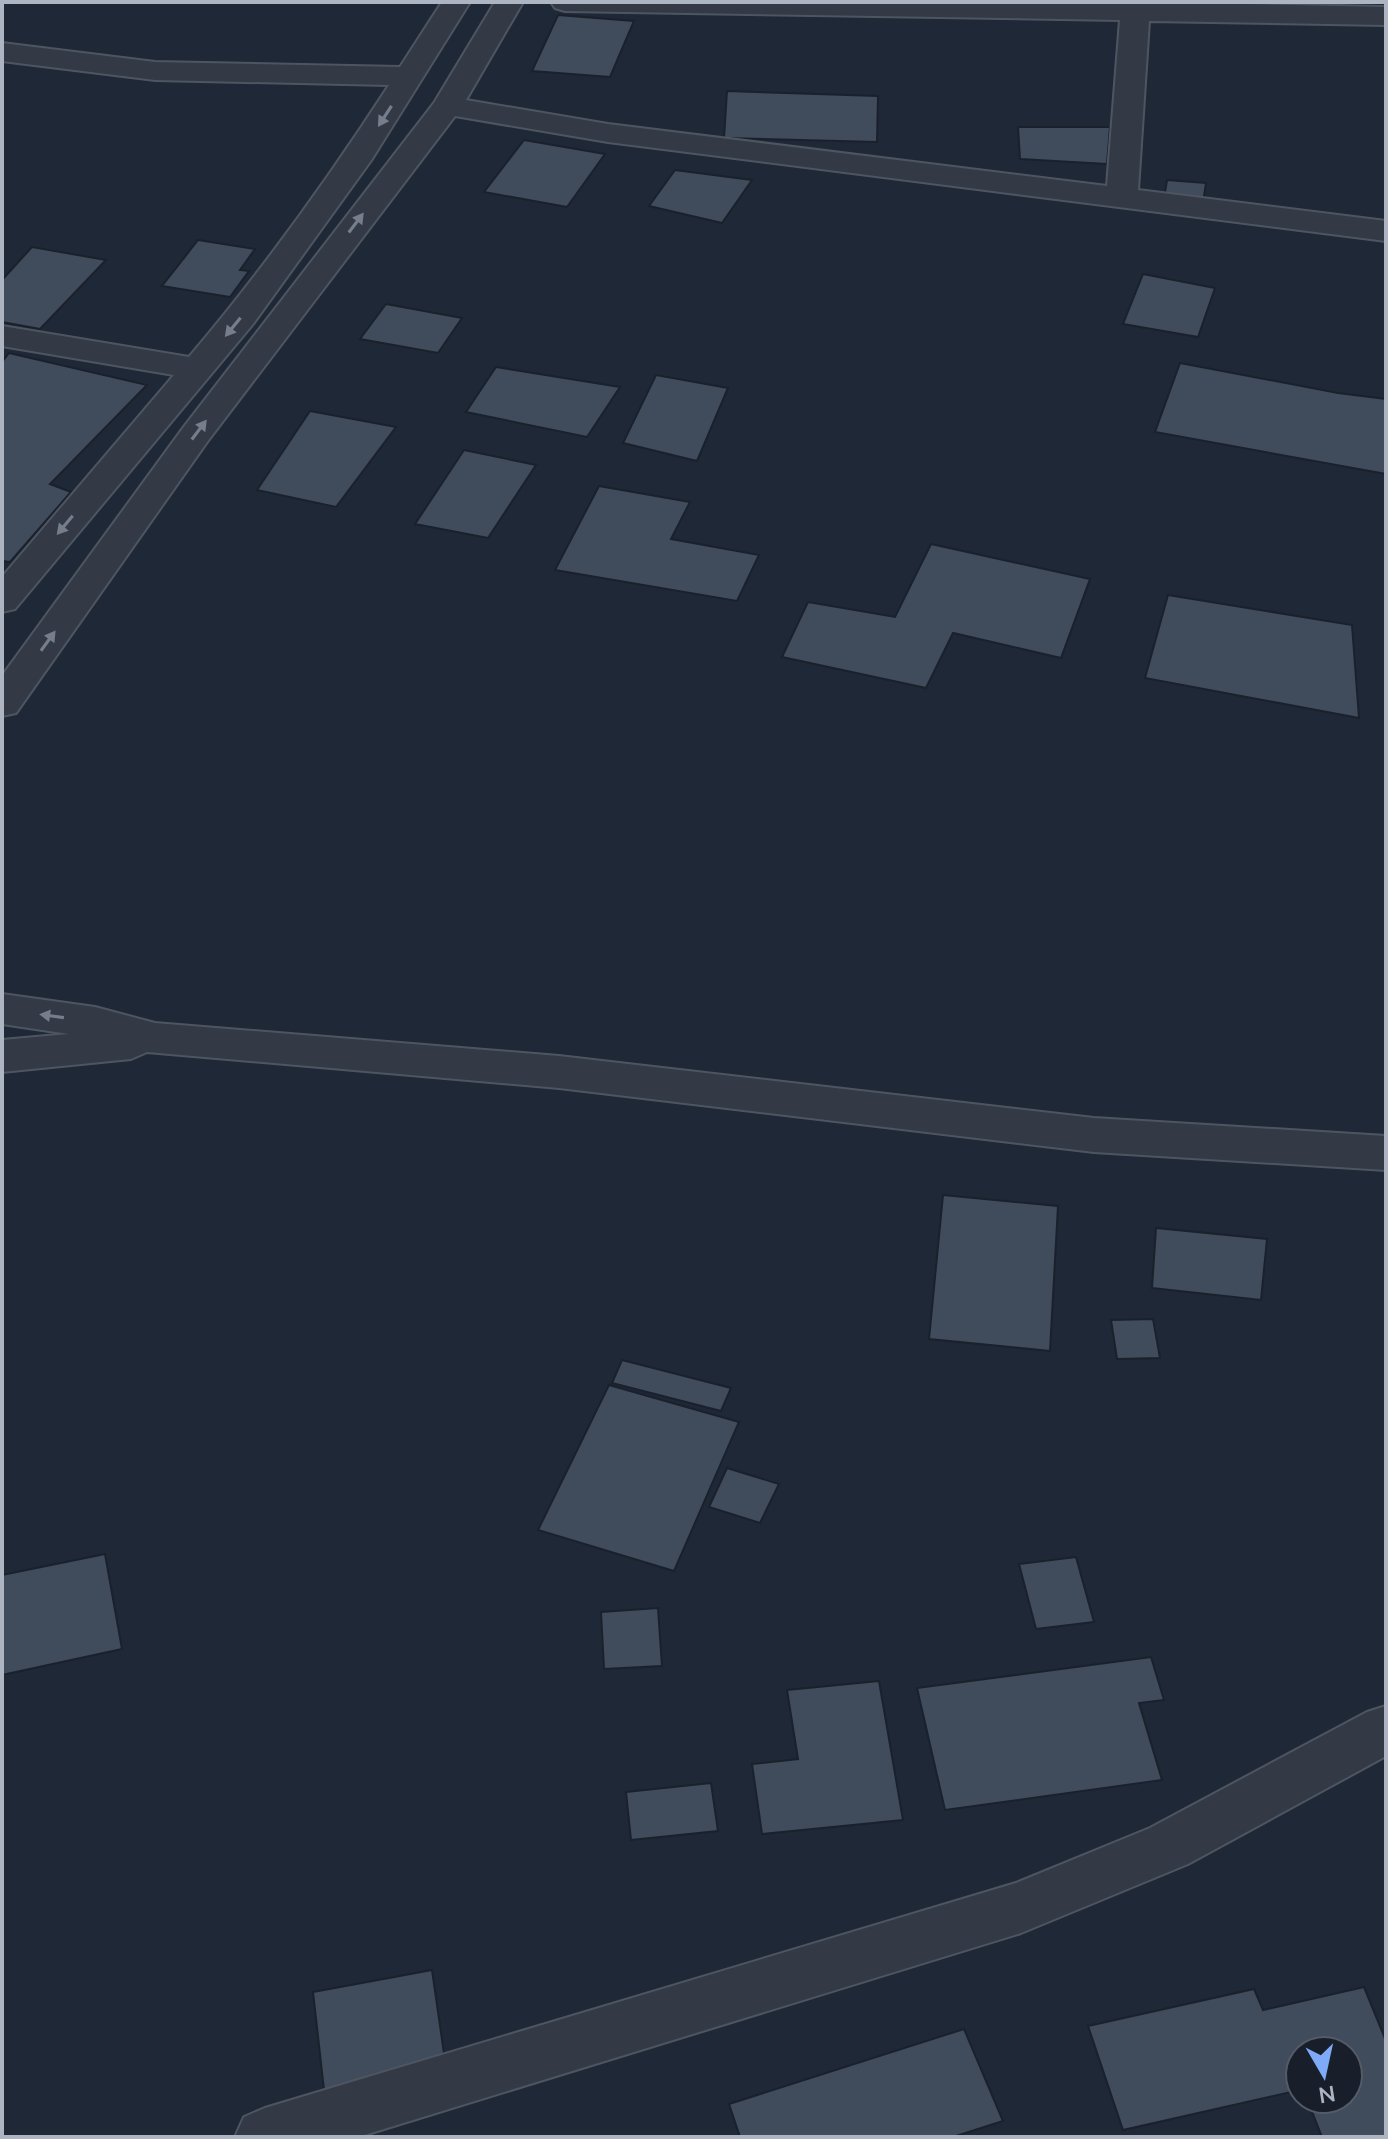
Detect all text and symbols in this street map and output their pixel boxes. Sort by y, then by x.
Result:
one-way arrow [378,105,392,127]
one-way arrow [348,213,364,233]
one-way arrow [225,317,242,337]
one-way arrow [191,420,207,440]
one-way arrow [57,515,74,535]
one-way arrow [40,631,55,652]
one-way arrow [39,1009,64,1022]
north arrow [1284,2035,1364,2115]
text: N [1317,2080,1338,2110]

